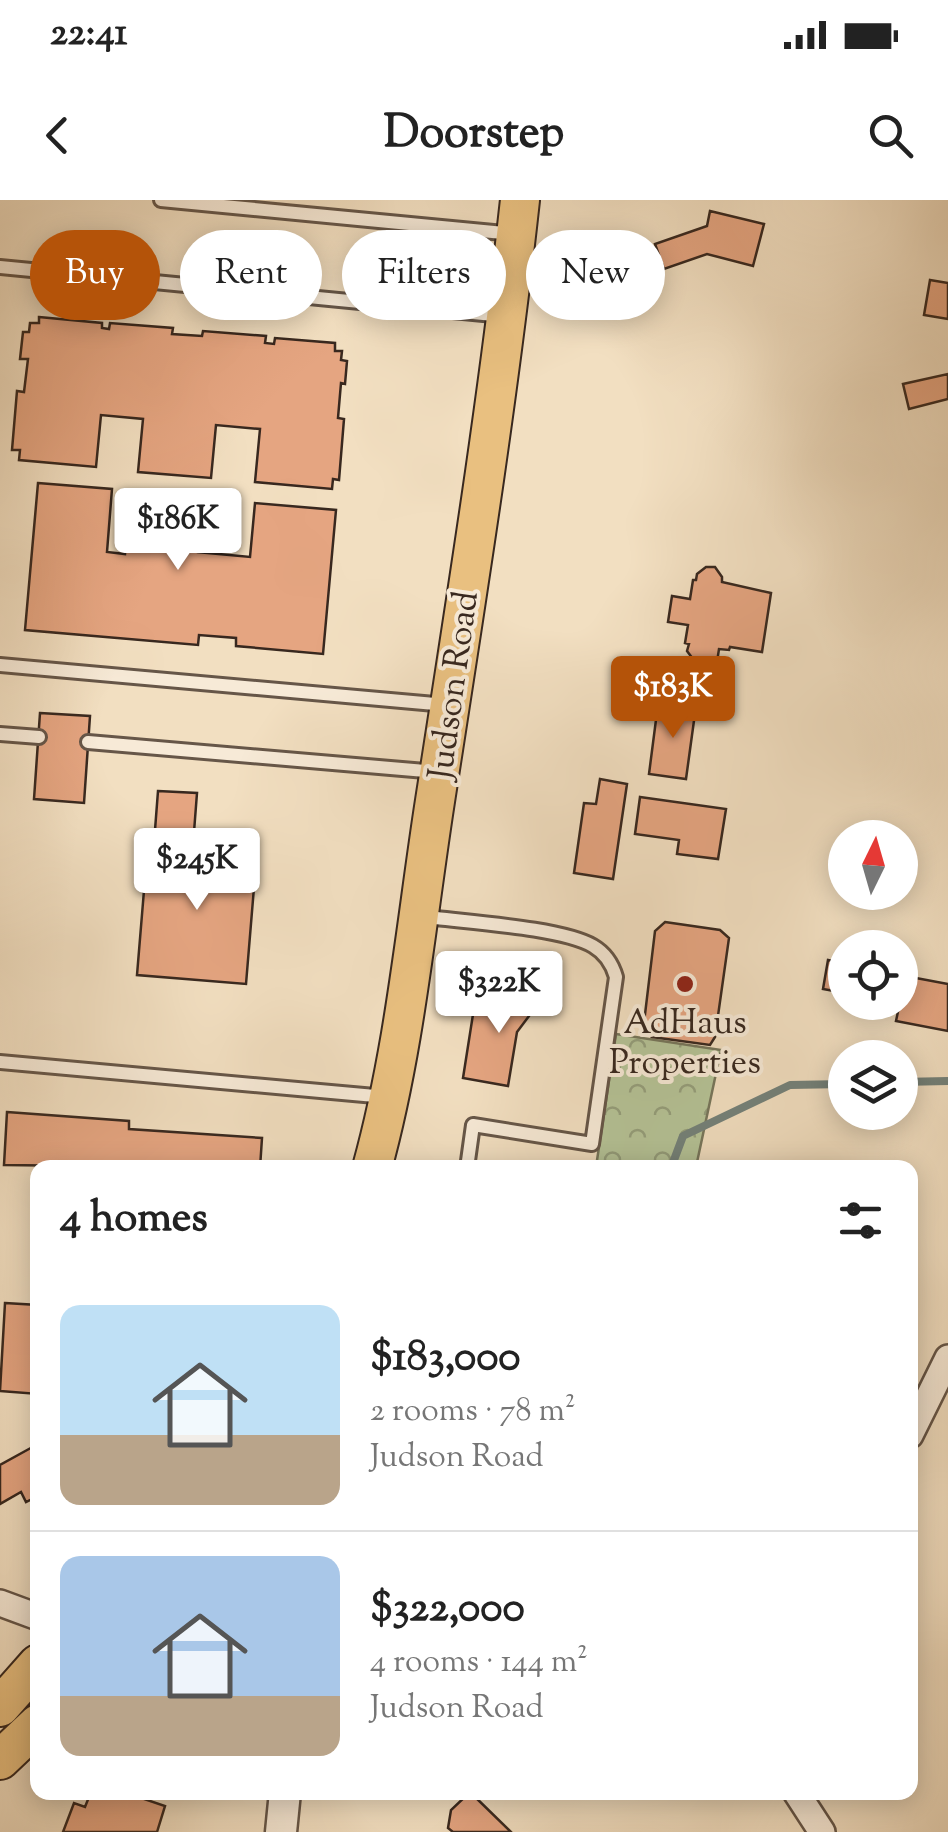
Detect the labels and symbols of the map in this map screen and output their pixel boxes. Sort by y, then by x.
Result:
pin: $186K [108,488,248,573]
street label: Judson Road [417,588,494,785]
pin: $183K [603,656,743,741]
north arrow [828,820,918,910]
pin: $245K [127,828,267,913]
pin: $322K [429,951,569,1036]
marker: AdHaus Properties [674,973,696,995]
place label: AdHaus Properties [609,999,761,1090]

